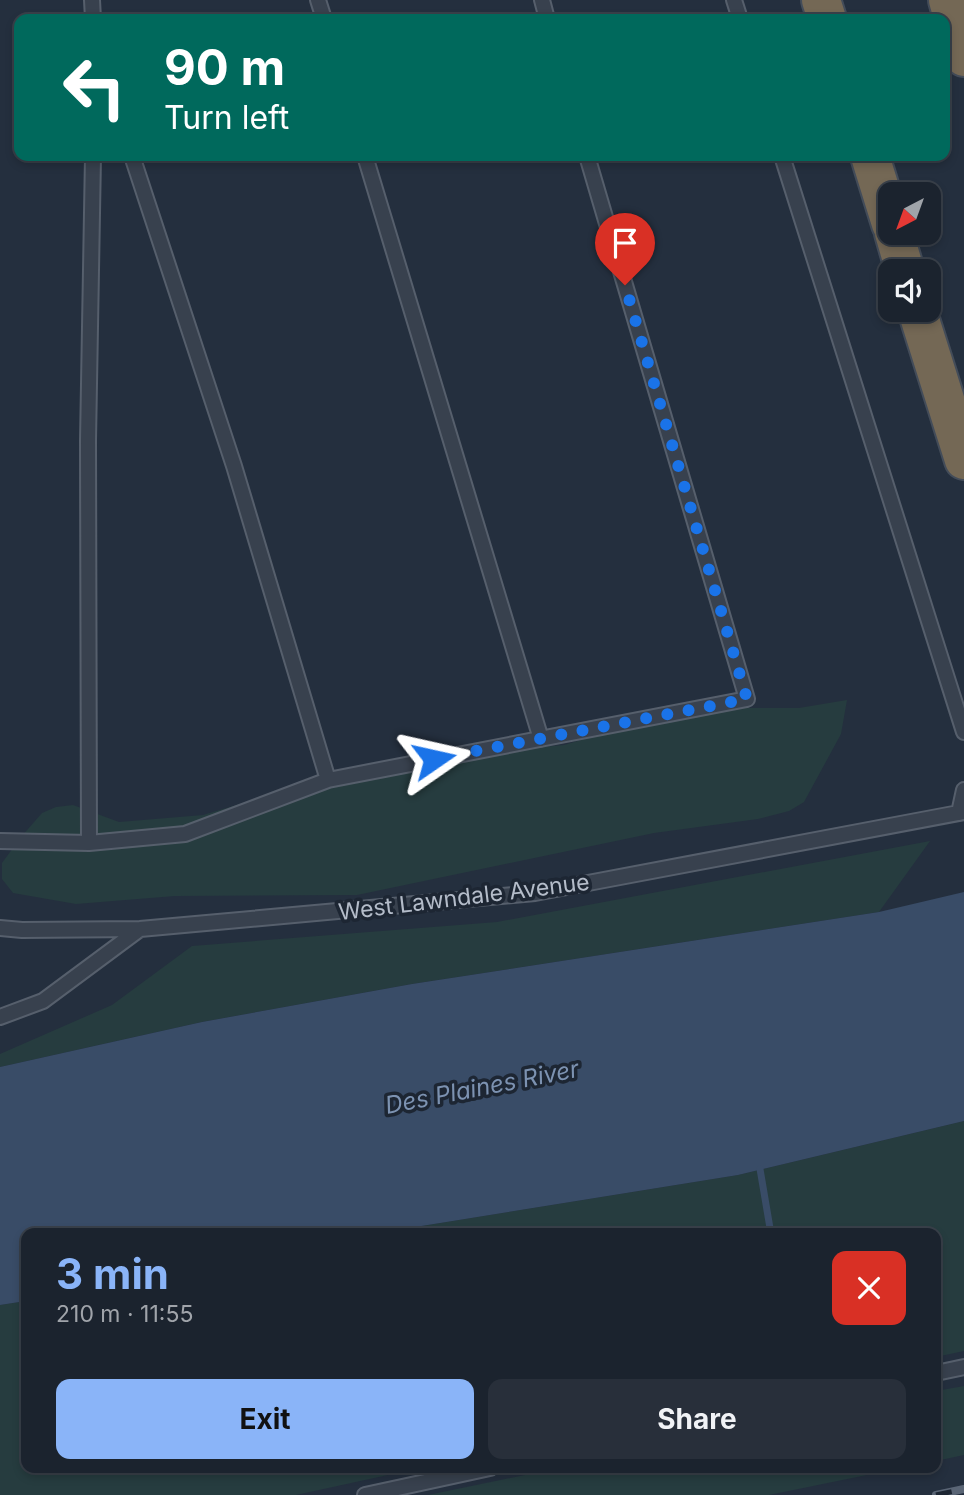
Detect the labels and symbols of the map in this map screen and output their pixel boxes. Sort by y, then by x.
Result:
north arrow [878,182,942,245]
pin [595,213,655,285]
position arrow [397,722,471,796]
street label: West Lawndale Avenue [337,868,591,926]
water label: Des Plaines River [383,1054,582,1120]

